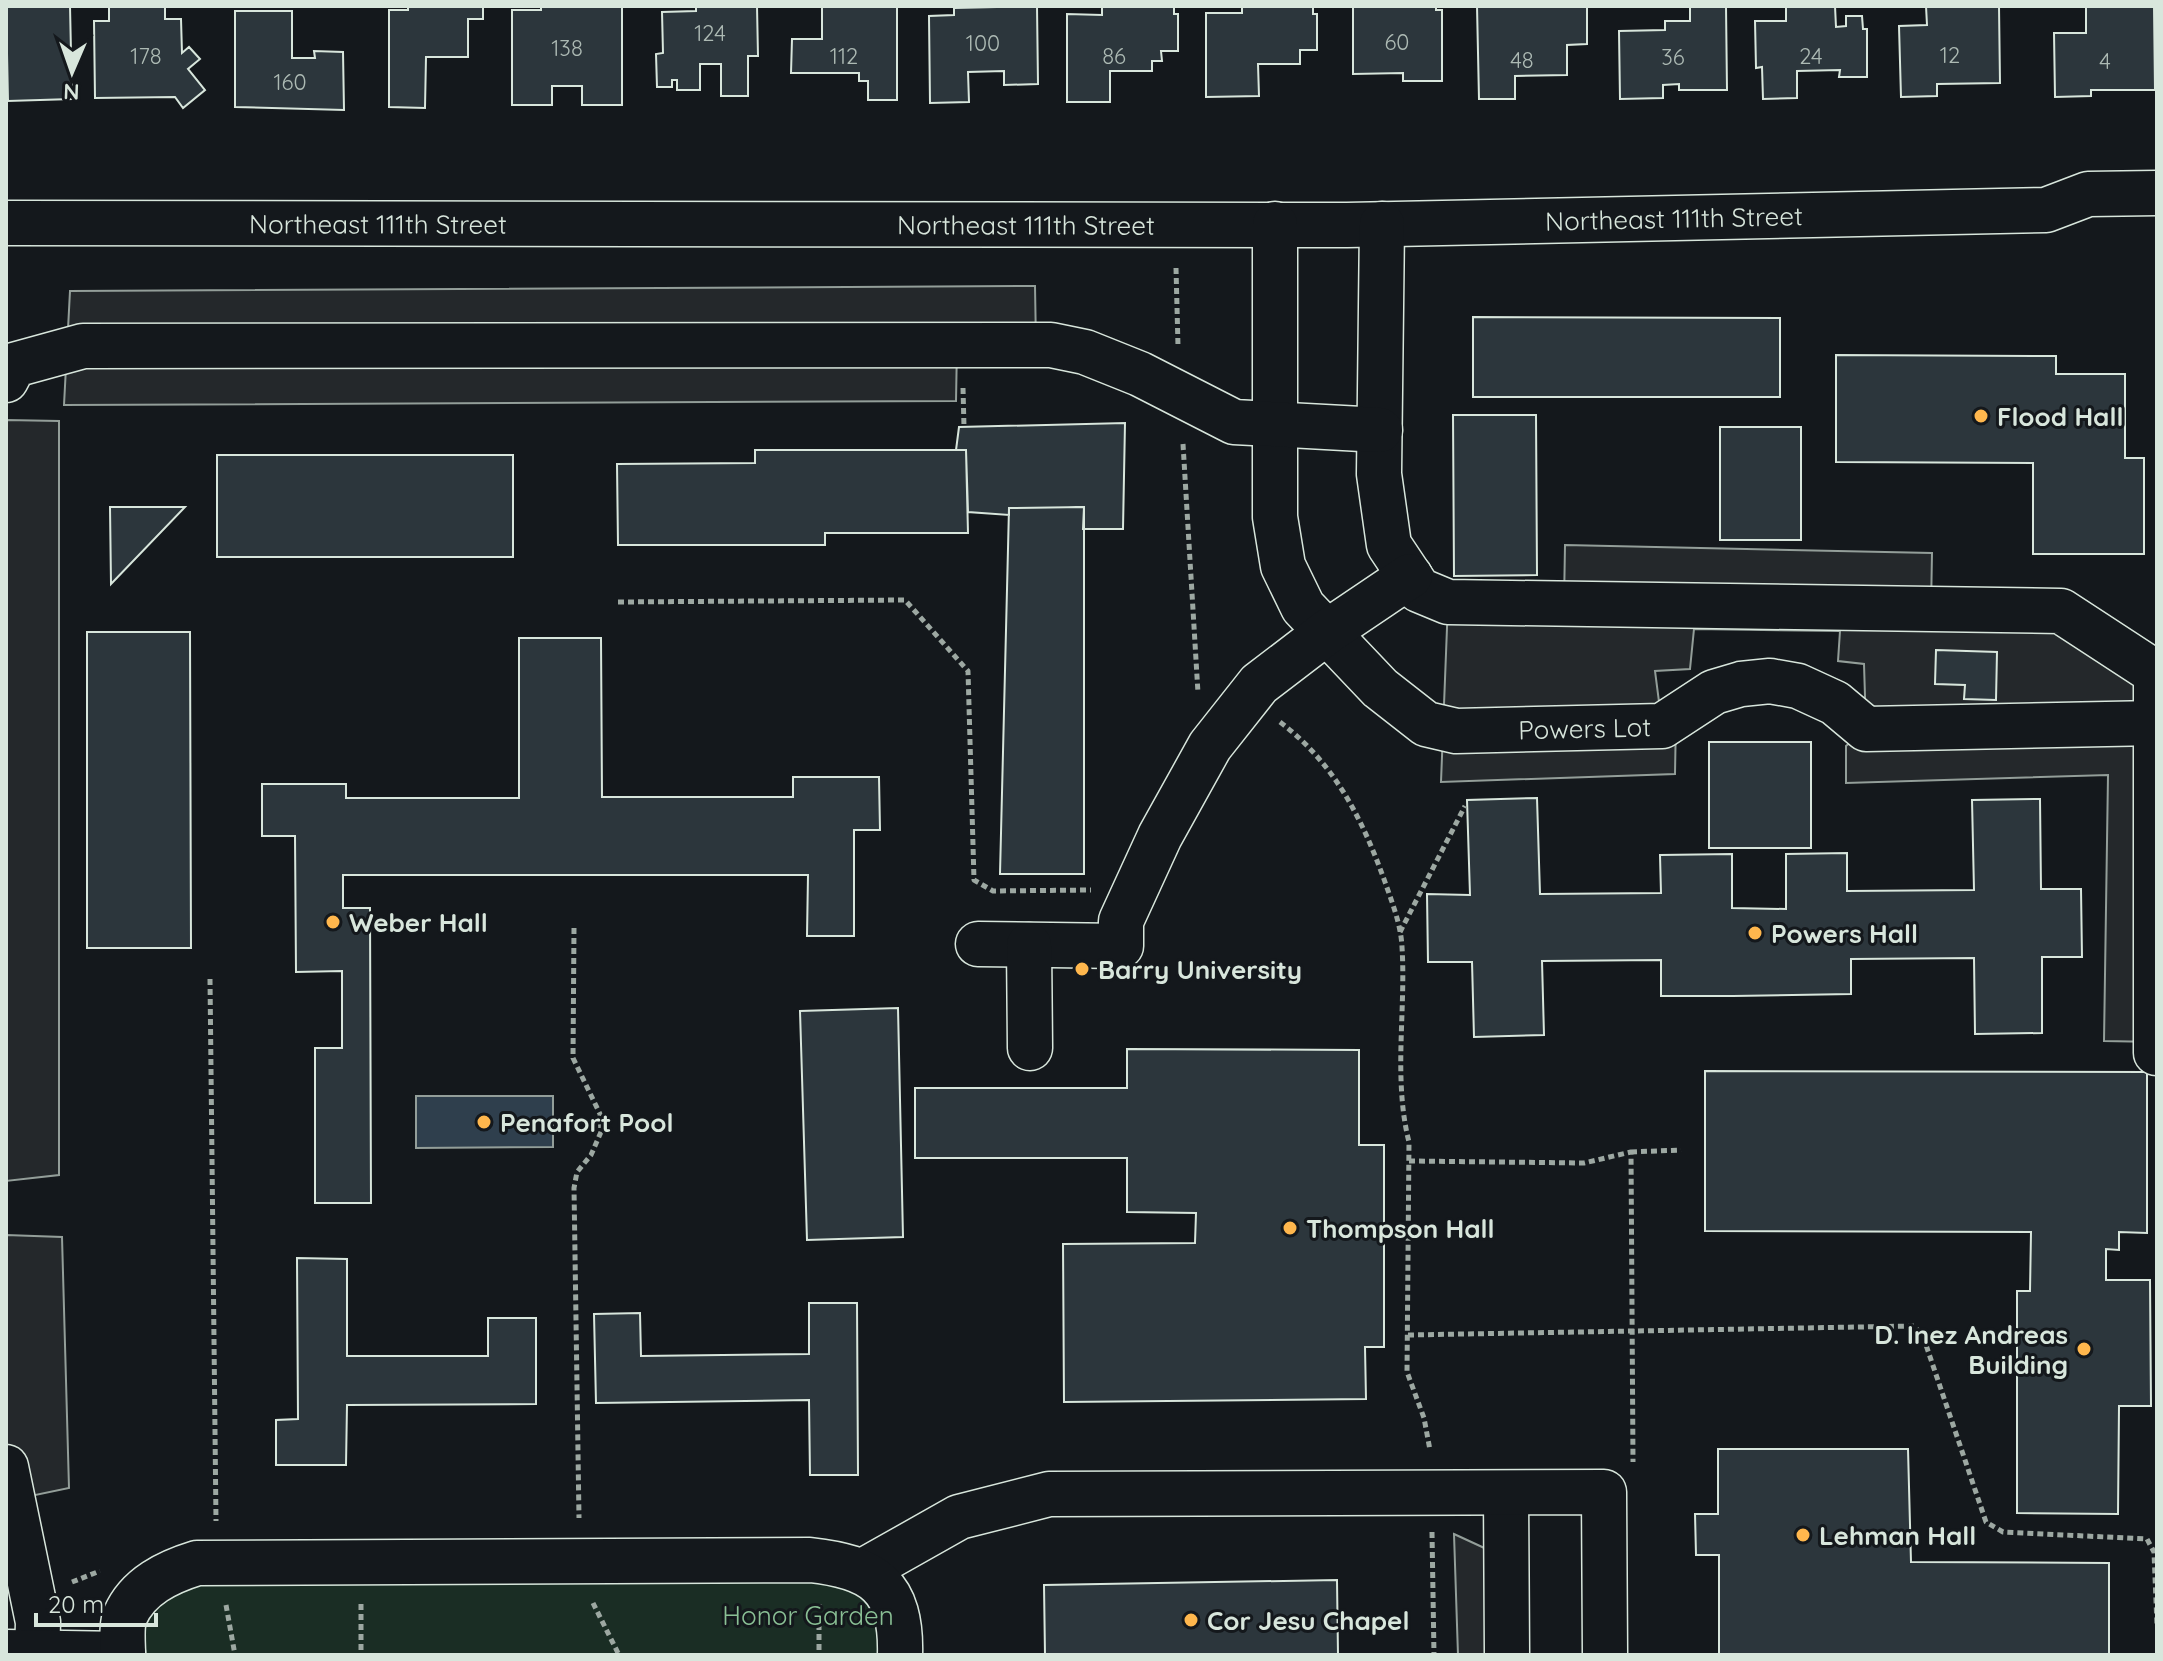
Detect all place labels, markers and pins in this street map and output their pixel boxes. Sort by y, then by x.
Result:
place label: Flood Hall [1997,400,2124,433]
marker: Flood Hall [1972,407,1990,425]
place label: Weber Hall [349,906,488,939]
marker: Weber Hall [324,913,342,931]
place label: Powers Hall [1771,917,1918,950]
marker: Powers Hall [1746,924,1764,942]
place label: Barry University [1098,953,1302,986]
marker: Barry University [1073,960,1091,978]
place label: Penafort Pool [500,1106,673,1139]
marker: Penafort Pool [475,1113,493,1131]
place label: Thompson Hall [1306,1212,1495,1245]
marker: Thompson Hall [1281,1219,1299,1237]
place label: D. Inez Andreas Building [1874,1318,2068,1381]
marker: D. Inez Andreas Building [2075,1340,2093,1358]
place label: Lehman Hall [1819,1519,1976,1552]
marker: Lehman Hall [1794,1526,1812,1544]
place label: Cor Jesu Chapel [1207,1604,1409,1637]
marker: Cor Jesu Chapel [1182,1611,1200,1629]

